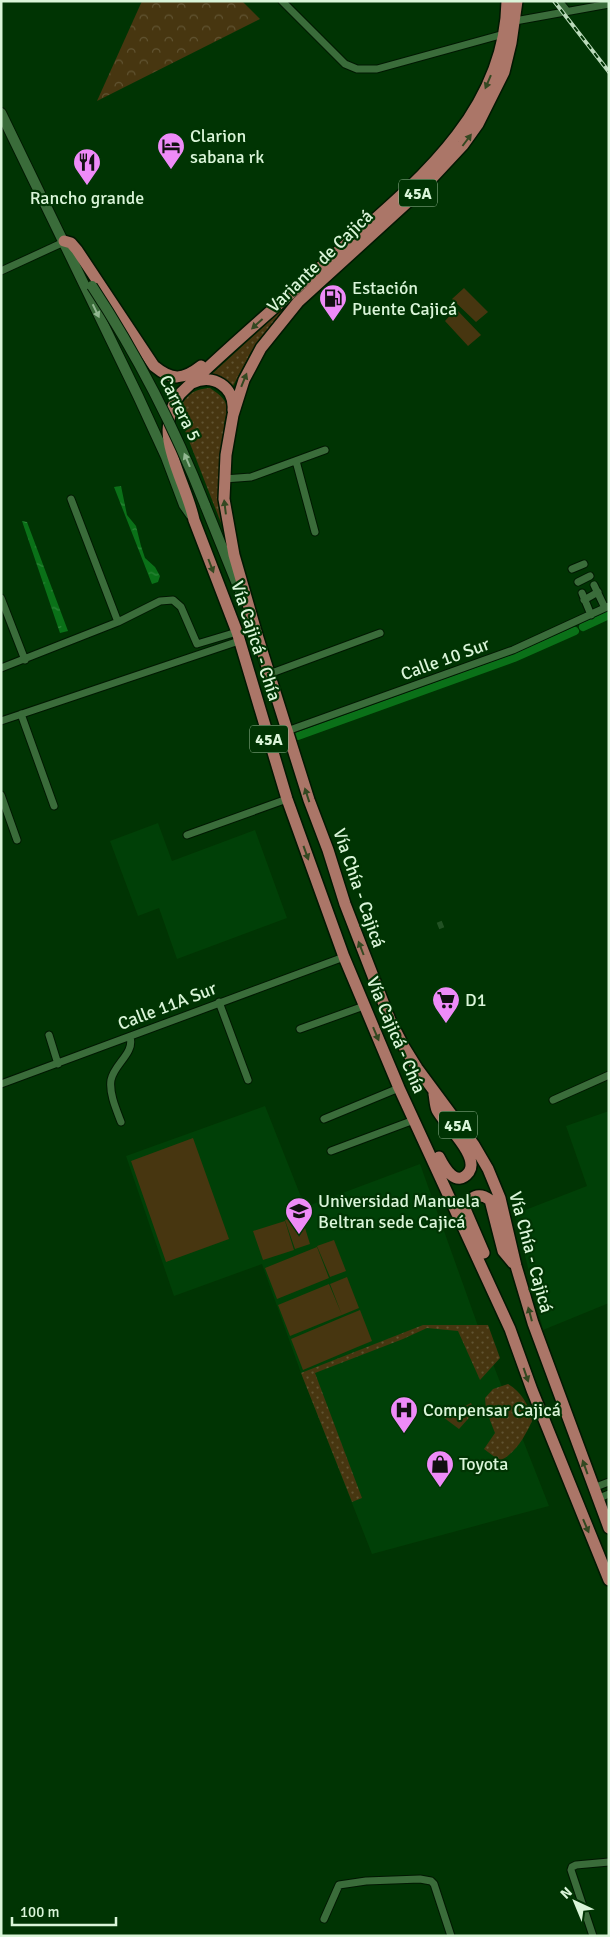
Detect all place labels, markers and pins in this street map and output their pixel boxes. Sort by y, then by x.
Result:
place label: Clarion sabana rk [190,125,264,168]
hotel icon: Clarion sabana rk [156,131,186,170]
restaurant icon: Rancho grande [72,147,102,186]
place label: Rancho grande [30,187,144,209]
place label: Estación Puente Cajicá [352,277,457,320]
fuel station icon: Estación Puente Cajicá [318,283,348,322]
supermarket icon: D1 [431,985,461,1024]
place label: D1 [465,989,486,1011]
place label: Universidad Manuela Beltran sede Cajicá [318,1190,480,1233]
school or university icon: Universidad Manuela Beltran sede Cajicá [284,1196,314,1235]
hospital icon: Compensar Cajicá [389,1395,419,1434]
place label: Compensar Cajicá [423,1399,561,1421]
shop icon: Toyota [425,1449,455,1488]
place label: Toyota [459,1453,508,1475]

